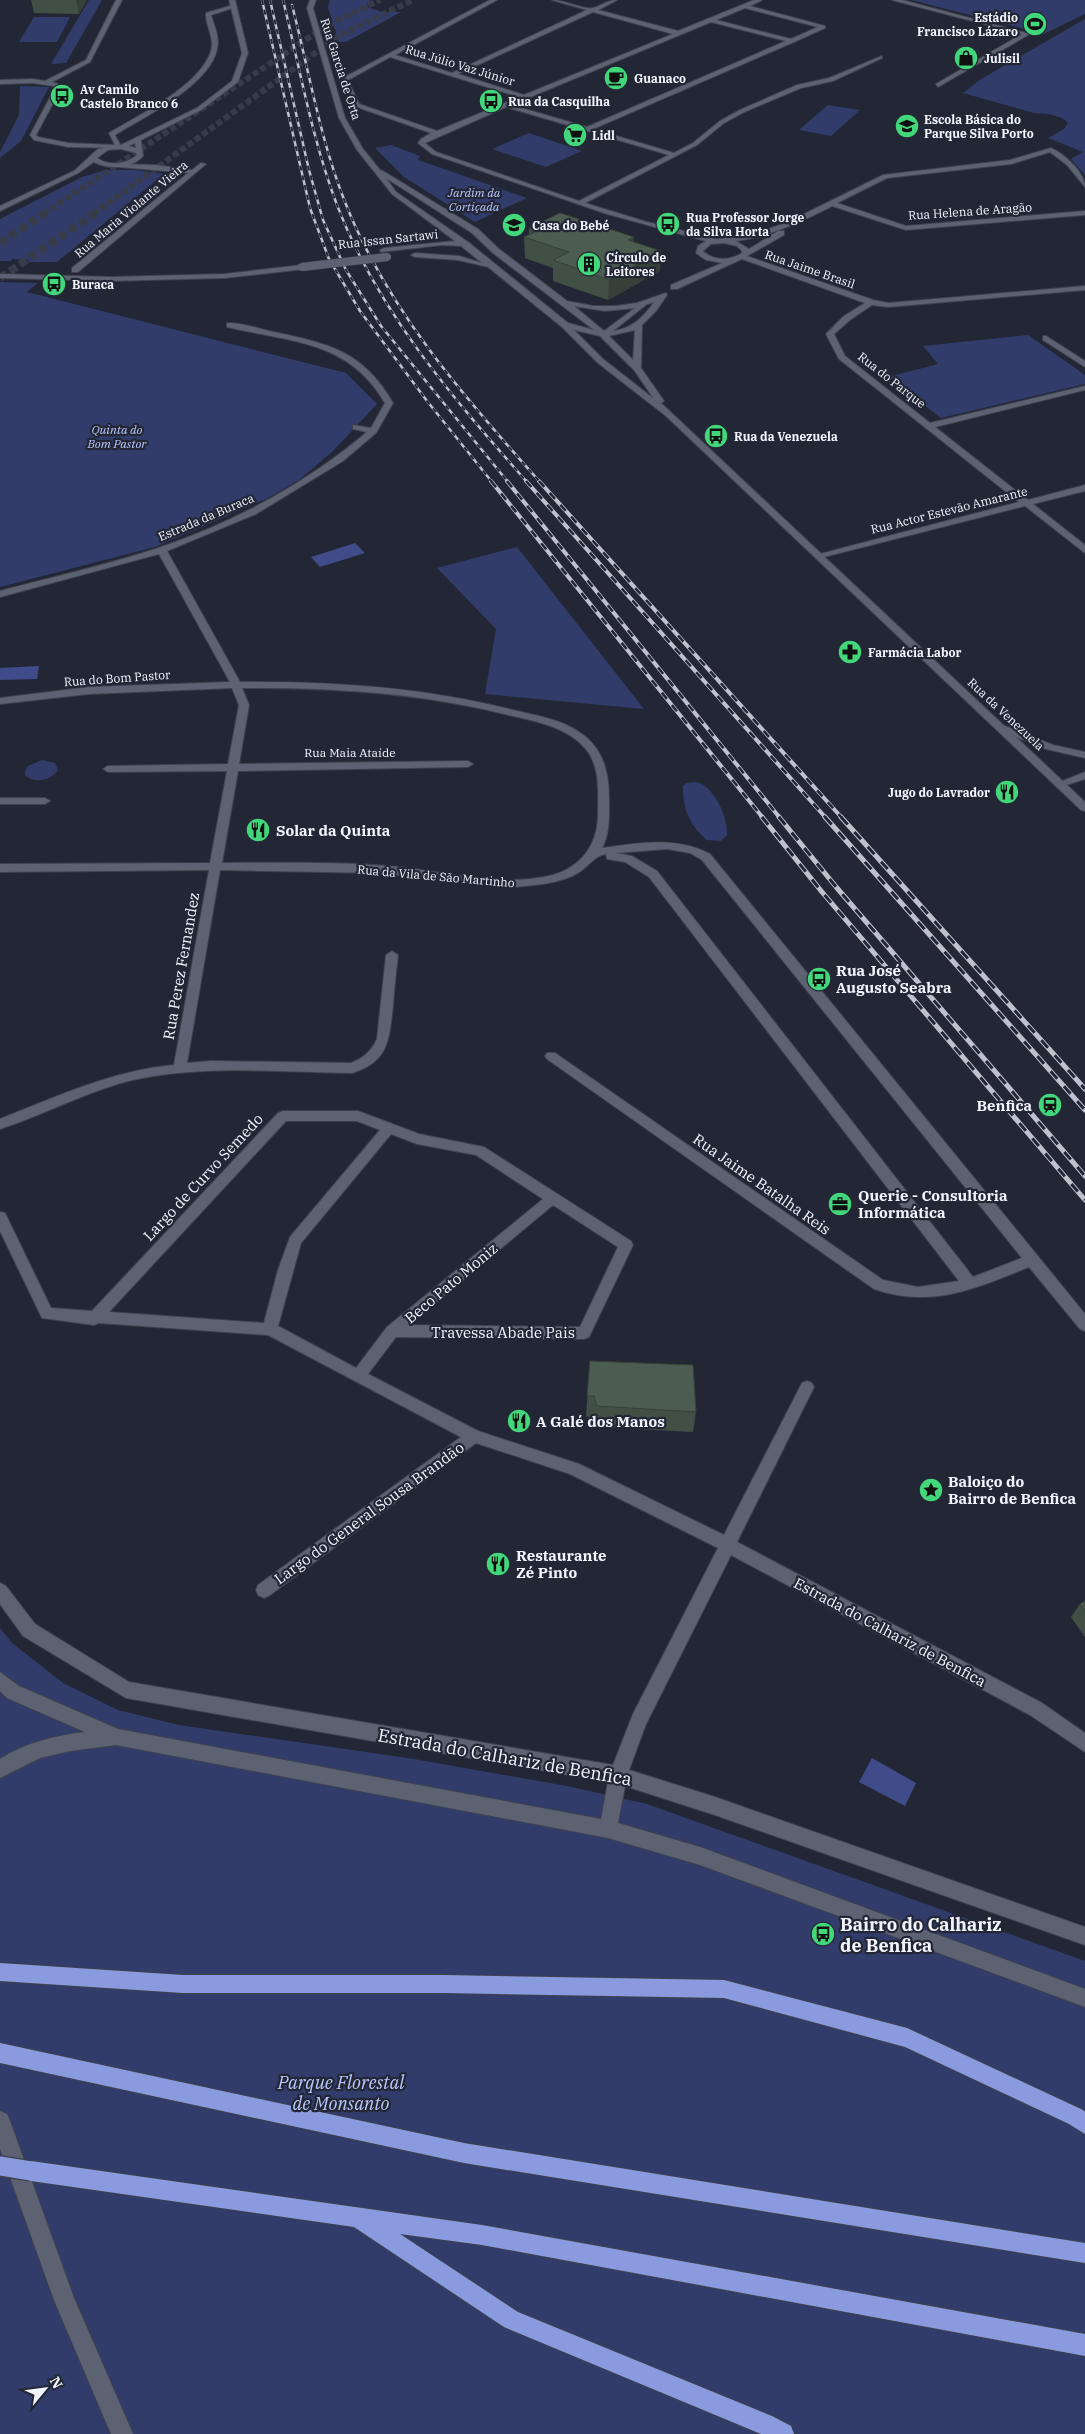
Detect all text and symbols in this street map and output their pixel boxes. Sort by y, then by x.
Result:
place label: Estádio Francisco Lázaro [917,10,1018,39]
sports icon: Estádio Francisco Lázaro [1022,11,1048,37]
street label: Rua Garcia de Orta [317,16,365,122]
street label: Rua Júlio Vaz Júnior [404,41,517,89]
shop icon: Julisil [953,45,979,71]
place label: Julisil [984,51,1020,66]
cafe icon: Guanaco [603,65,629,91]
place label: Guanaco [634,71,686,86]
place label: Av Camilo Castelo Branco 6 [80,82,178,111]
bus stop icon: Av Camilo Castelo Branco 6 [49,83,75,109]
bus stop icon: Rua da Casquilha [478,88,504,114]
place label: Rua da Casquilha [508,94,610,109]
place label: Escola Básica do Parque Silva Porto [924,112,1034,141]
school or university icon: Escola Básica do Parque Silva Porto [894,113,920,139]
supermarket icon: Lidl [562,122,588,148]
place label: Lidl [592,128,615,143]
street label: Rua Maria Violante Vieira [71,157,191,261]
park label: Jardim da Cortiçada [447,185,501,214]
street label: Rua Helena de Aragão [908,199,1033,223]
place label: Rua Professor Jorge da Silva Horta [686,210,805,239]
bus stop icon: Rua Professor Jorge da Silva Horta [655,211,681,237]
school or university icon: Casa do Bebé [501,212,527,238]
place label: Casa do Bebé [532,218,610,233]
street label: Rua Issan Sartawi [337,226,439,252]
street label: Rua Jaime Brasil [763,247,857,292]
place label: Círculo de Leitores [606,250,666,279]
building icon: Círculo de Leitores [576,251,602,277]
bus stop icon: Buraca [41,271,67,297]
place label: Buraca [72,277,114,292]
street label: Rua do Parque [855,349,929,411]
park label: Quinta do Bom Pastor [86,422,147,451]
bus stop icon: Rua da Venezuela [703,423,729,449]
place label: Rua da Venezuela [734,429,838,444]
street label: Rua Actor Estevão Amarante [869,483,1029,537]
street label: Estrada da Buraca [156,490,257,544]
pharmacy icon: Farmácia Labor [837,639,863,665]
place label: Farmácia Labor [868,645,962,660]
street label: Rua do Bom Pastor [63,667,171,689]
street label: Rua da Venezuela [965,675,1048,754]
street label: Rua Maia Ataíde [304,745,396,760]
restaurant icon: Jugo do Lavrador [994,779,1020,805]
place label: Jugo do Lavrador [888,785,990,800]
restaurant icon: Solar da Quinta [245,817,271,843]
place label: Solar da Quinta [276,821,391,840]
street label: Rua da Vila de São Martinho [357,862,516,890]
street label: Rua Perez Fernandez [159,891,203,1041]
place label: Rua José Augusto Seabra [836,961,952,997]
bus stop icon: Rua José Augusto Seabra [806,966,832,992]
station icon: Benfica [1037,1092,1063,1118]
place label: Benfica [977,1096,1032,1115]
street label: Largo de Curvo Semedo [139,1109,267,1245]
street label: Rua Jaime Batalha Reis [690,1129,834,1239]
place label: Querie - Consultoria Informática [858,1186,1008,1222]
office icon: Querie - Consultoria Informática [827,1191,853,1217]
street label: Beco Pato Moniz [401,1239,501,1327]
street label: Travessa Abade Pais [431,1323,575,1342]
restaurant icon: A Galé dos Manos [506,1408,532,1434]
place label: A Galé dos Manos [536,1412,665,1431]
street label: Largo do General Sousa Brandão [270,1438,468,1588]
place label: Baloiço do Bairro de Benfica [948,1472,1076,1508]
place icon: Baloiço do Bairro de Benfica [918,1477,944,1503]
place label: Restaurante Zé Pinto [516,1546,607,1582]
restaurant icon: Restaurante Zé Pinto [485,1551,511,1577]
street label: Estrada do Calhariz de Benfica [791,1573,989,1691]
street label: Estrada do Calhariz de Benfica [376,1723,634,1791]
place label: Bairro do Calhariz de Benfica [840,1913,1002,1957]
bus stop icon: Bairro do Calhariz de Benfica [810,1921,836,1947]
park label: Parque Florestal de Monsanto [277,2071,405,2115]
north arrow [20,2364,70,2414]
text: N [46,2373,67,2392]

